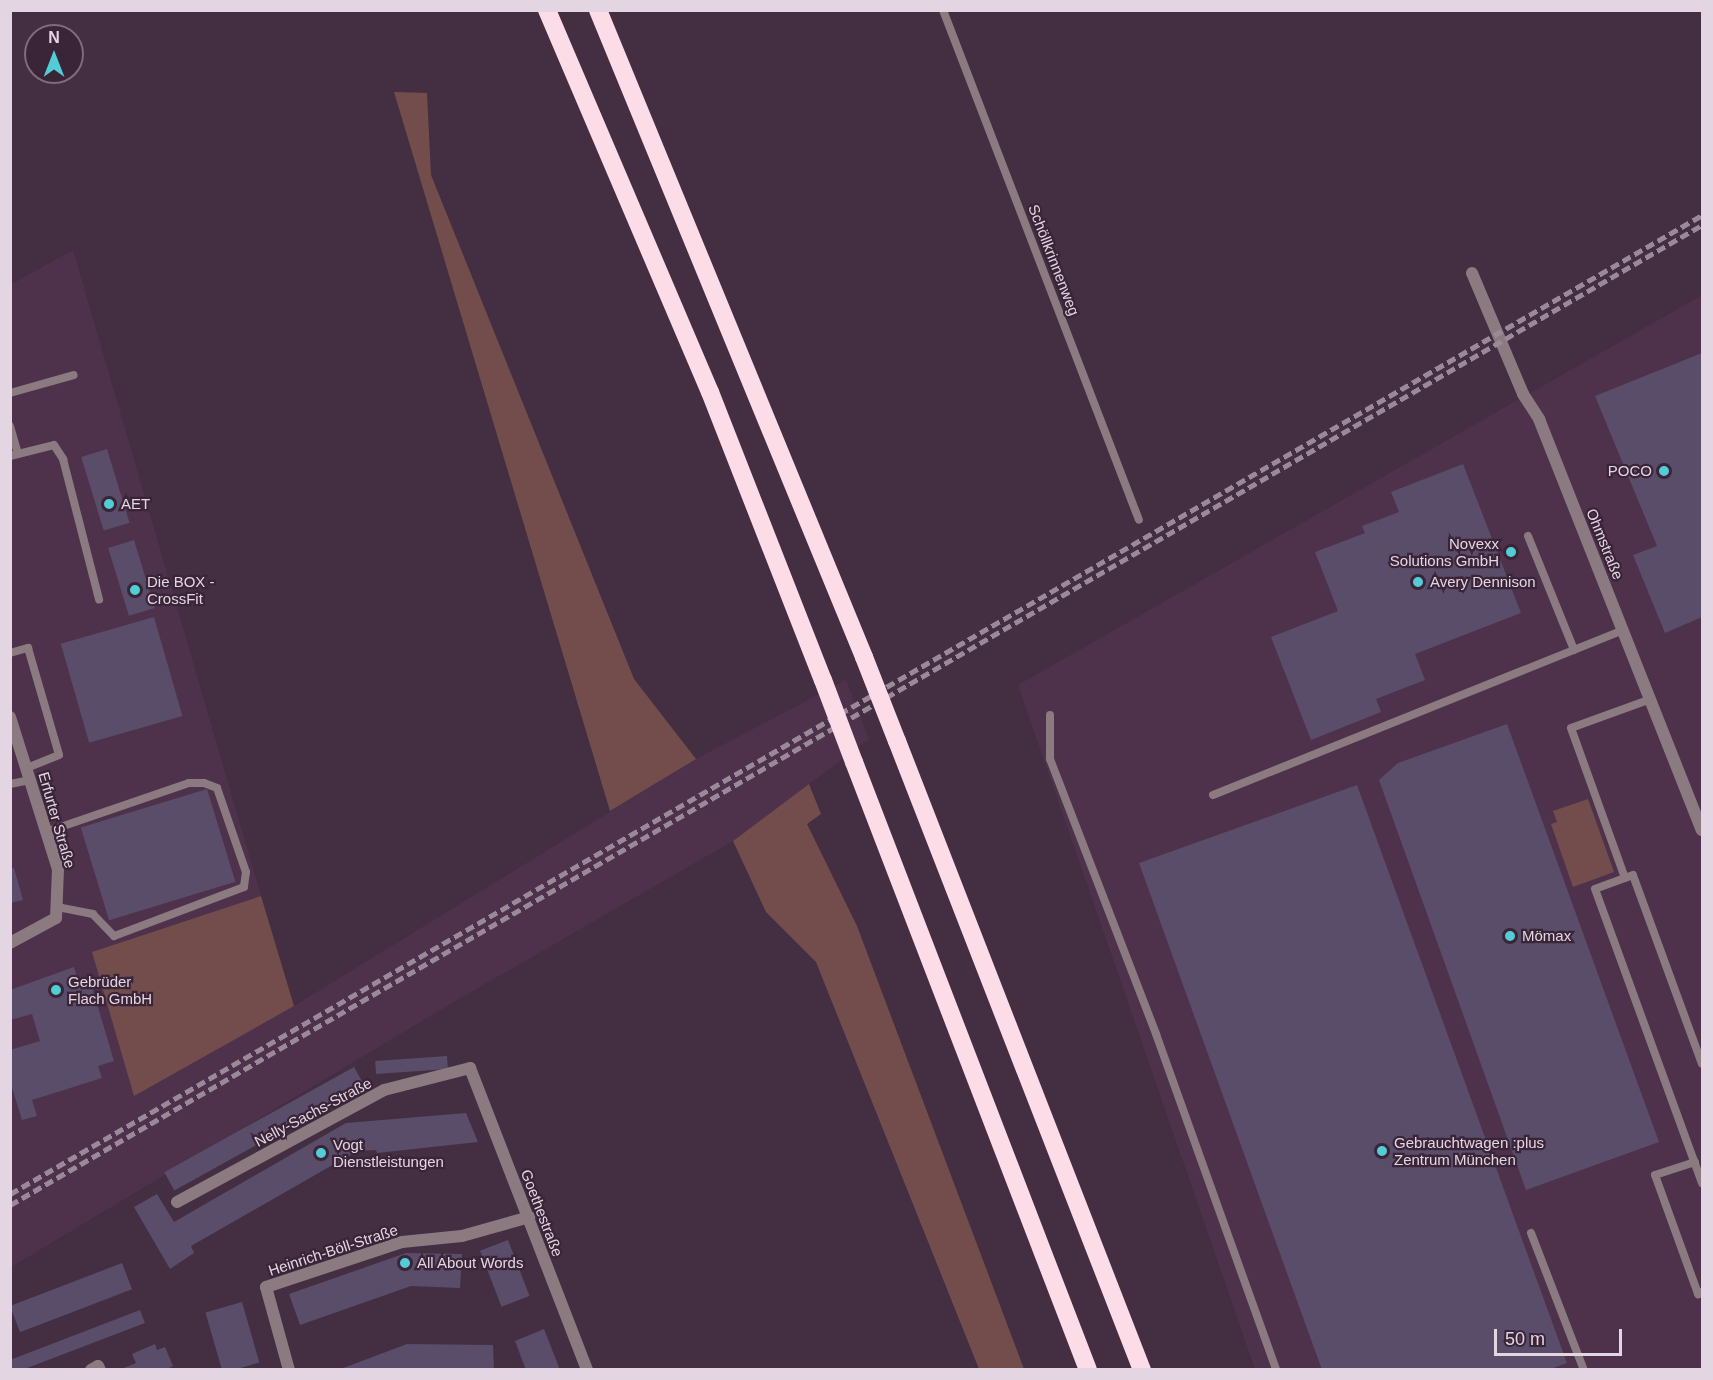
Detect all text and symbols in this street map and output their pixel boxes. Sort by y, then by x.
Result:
north arrow [24,24,84,84]
text: N [48,29,60,46]
street label: Schöllkrinnenweg [1025,202,1083,318]
place label: POCO [1608,462,1652,480]
marker: POCO [1657,464,1671,478]
place label: AET [121,495,150,513]
marker: AET [102,497,116,511]
street label: Ohmstraße [1583,506,1627,582]
place label: Novexx Solutions GmbH [1390,534,1499,569]
marker: Novexx Solutions GmbH [1504,545,1518,559]
place label: Die BOX - CrossFit [147,572,215,607]
place label: Avery Dennison [1430,573,1536,591]
marker: Avery Dennison [1411,575,1425,589]
marker: Die BOX - CrossFit [128,583,142,597]
street label: Erfurter Straße [35,770,79,870]
place label: Mömax [1522,927,1571,945]
marker: Mömax [1503,929,1517,943]
place label: Gebrüder Flach GmbH [68,972,152,1007]
marker: Gebrüder Flach GmbH [49,983,63,997]
street label: Nelly-Sachs-Straße [251,1074,375,1150]
place label: Gebrauchtwagen :plus Zentrum München [1394,1133,1544,1168]
place label: Vogt Dienstleistungen [333,1135,444,1170]
marker: Gebrauchtwagen :plus Zentrum München [1375,1144,1389,1158]
marker: Vogt Dienstleistungen [314,1146,328,1160]
street label: Goethestraße [517,1167,567,1259]
street label: Heinrich-Böll-Straße [266,1221,400,1279]
place label: All About Words [417,1254,524,1272]
marker: All About Words [398,1256,412,1270]
scale bar [1497,1317,1624,1355]
text: 50 m [1505,1329,1545,1349]

